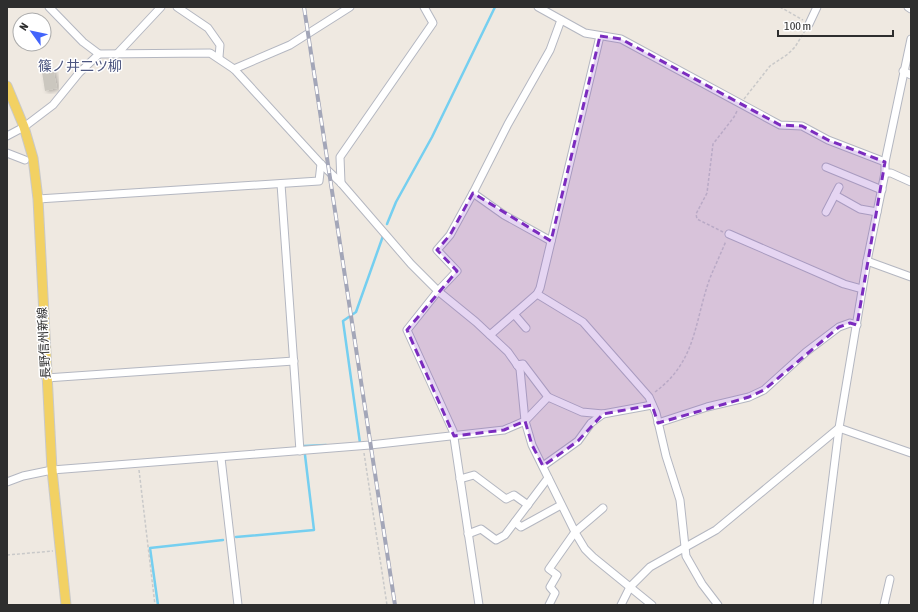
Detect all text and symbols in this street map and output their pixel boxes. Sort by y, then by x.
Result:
north arrow [12,12,52,52]
scale bar [778,12,893,38]
text: 100 m [784,19,811,33]
text: N [17,21,30,33]
district label: 篠ノ井二ツ柳 [38,58,122,74]
street label: 長野信州新線 [35,307,53,379]

